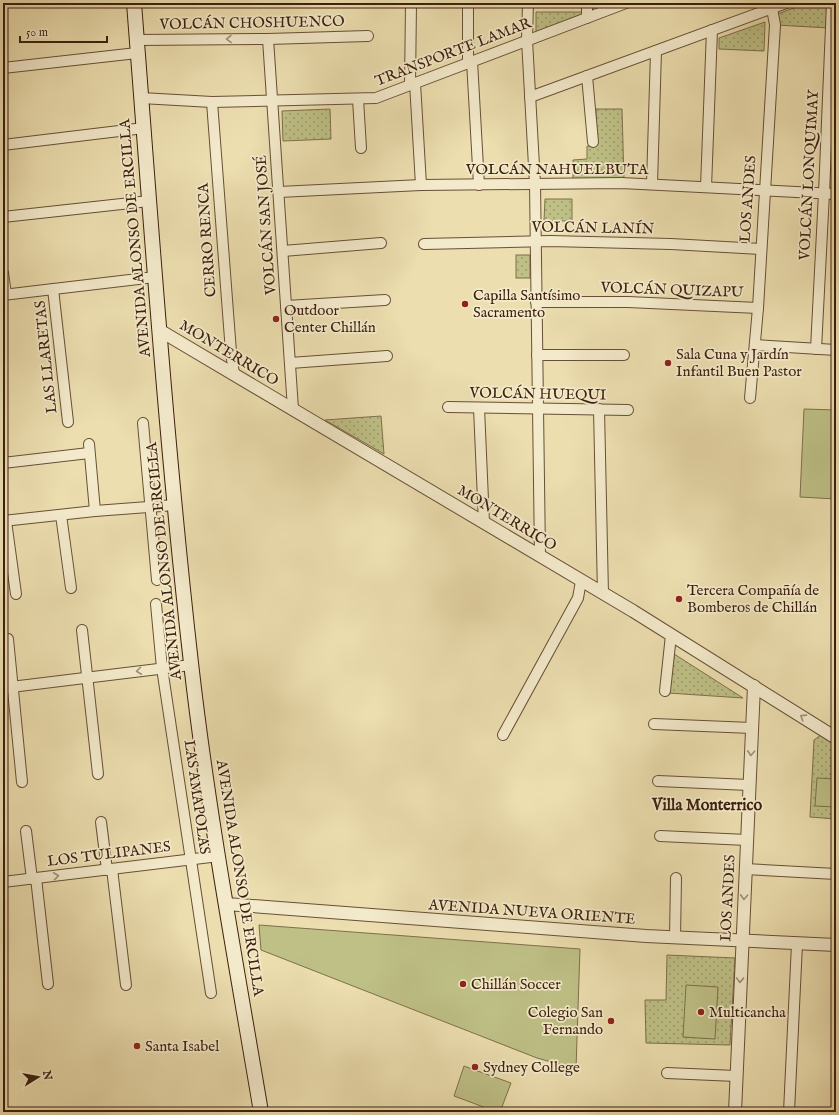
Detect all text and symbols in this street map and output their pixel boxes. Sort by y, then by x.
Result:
street label: VOLCÁN CHOSHUENCO [158,12,345,34]
street label: TRANSPORTE LAMAR [372,13,534,91]
scale bar [20,18,107,44]
text: 50 m [26,25,48,40]
one-way arrow [226,35,232,43]
street label: VOLCÁN LONQUIMAY [795,88,823,262]
street label: AVENIDA ALONSO DE ERCILLA [115,117,155,359]
street label: VOLCÁN SAN JOSÉ [252,154,280,297]
street label: LOS ANDES [735,155,761,243]
street label: VOLCÁN NAHUELBUTA [465,160,649,179]
street label: CERRO RENCA [193,181,220,298]
street label: VOLCÁN LANÍN [530,217,655,239]
street label: VOLCÁN QUIZAPU [599,278,744,302]
place label: Capilla Santísimo Sacramento [473,286,580,322]
marker: Capilla Santísimo Sacramento [460,299,470,309]
street label: LAS LLARETAS [31,300,61,414]
place label: Outdoor Center Chillán [284,301,376,337]
marker: Outdoor Center Chillán [271,314,281,324]
street label: MONTERRICO [176,316,282,390]
place label: Sala Cuna y Jardín Infantil Buen Pastor [676,345,802,381]
marker: Sala Cuna y Jardín Infantil Buen Pastor [663,358,673,368]
street label: VOLCÁN HUEQUI [468,383,607,405]
street label: AVENIDA ALONSO DE ERCILLA [142,440,186,682]
street label: MONTERRICO [454,481,560,555]
place label: Tercera Compañía de Bomberos de Chillán [687,581,819,617]
marker: Tercera Compañía de Bomberos de Chillán [674,594,684,604]
one-way arrow [135,666,142,675]
one-way arrow [800,715,807,722]
street label: LAS AMAPOLAS [180,738,214,856]
one-way arrow [747,750,755,756]
street label: AVENIDA ALONSO DE ERCILLA [212,757,268,998]
district label: Villa Monterrico [651,796,762,816]
street label: LOS TULIPANES [46,837,172,871]
street label: LOS ANDES [716,854,740,942]
one-way arrow [53,872,59,881]
one-way arrow [740,894,748,900]
street label: AVENIDA NUEVA ORIENTE [427,895,636,929]
place label: Chillán Soccer [471,975,561,994]
one-way arrow [736,977,745,983]
marker: Chillán Soccer [458,979,468,989]
place label: Colegio San Fernando [528,1003,603,1039]
place label: Multicancha [709,1003,786,1022]
marker: Multicancha [696,1007,706,1017]
marker: Colegio San Fernando [606,1016,616,1026]
place label: Santa Isabel [145,1037,220,1056]
marker: Santa Isabel [132,1041,142,1051]
north arrow [18,1057,58,1097]
place label: Sydney College [483,1058,580,1077]
marker: Sydney College [470,1062,480,1072]
text: N [39,1068,55,1082]

